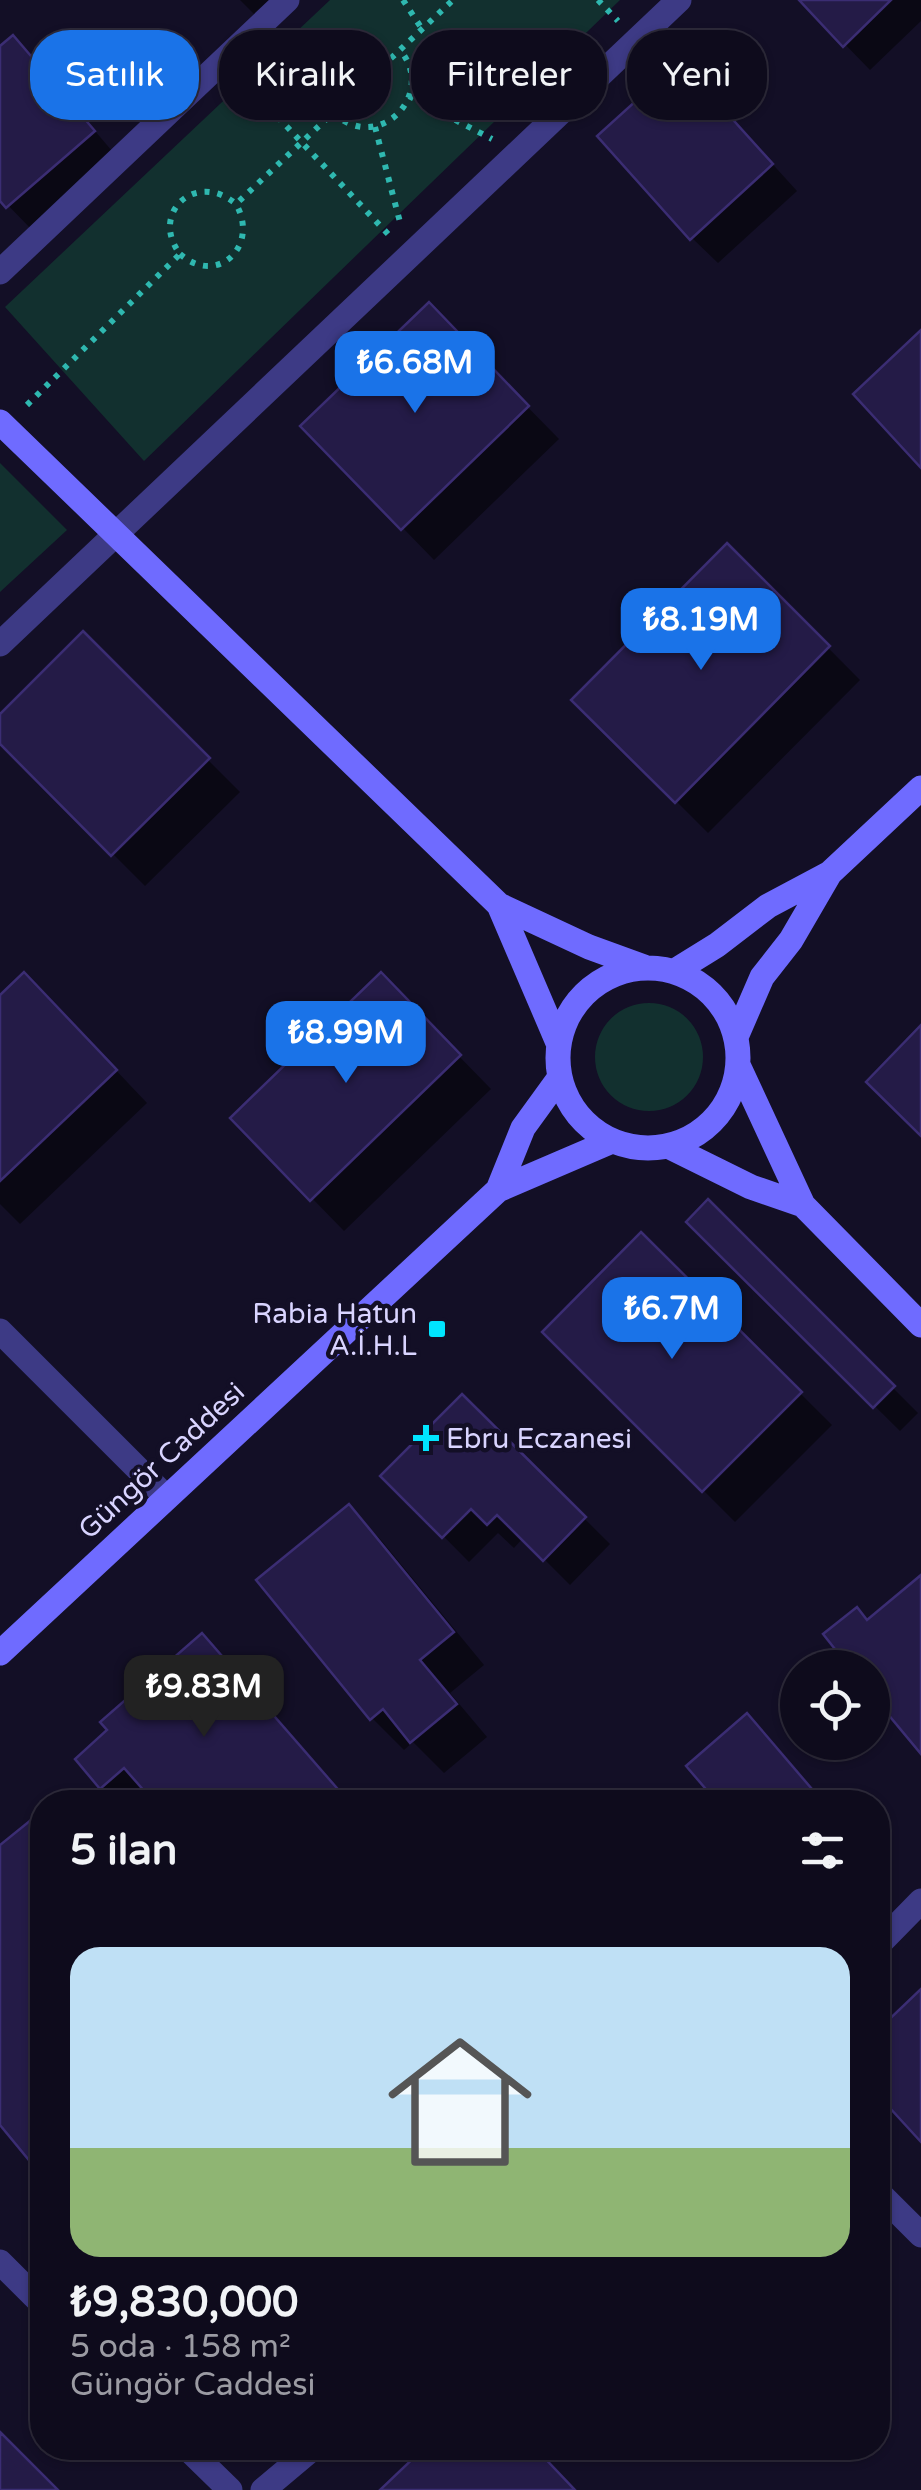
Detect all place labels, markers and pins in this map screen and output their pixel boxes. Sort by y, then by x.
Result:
pin: ₺6.68M [334,331,496,416]
pin: ₺8.19M [620,588,782,673]
pin: ₺8.99M [265,1001,427,1086]
pin: ₺6.7M [602,1277,742,1362]
place label: Rabia Hatun A.İ.H.L [252,1297,417,1363]
marker: Rabia Hatun A.İ.H.L [426,1318,448,1340]
place label: Ebru Eczanesi [446,1422,632,1456]
marker: Ebru Eczanesi [415,1427,437,1449]
pin: ₺9.83M [123,1655,285,1740]

